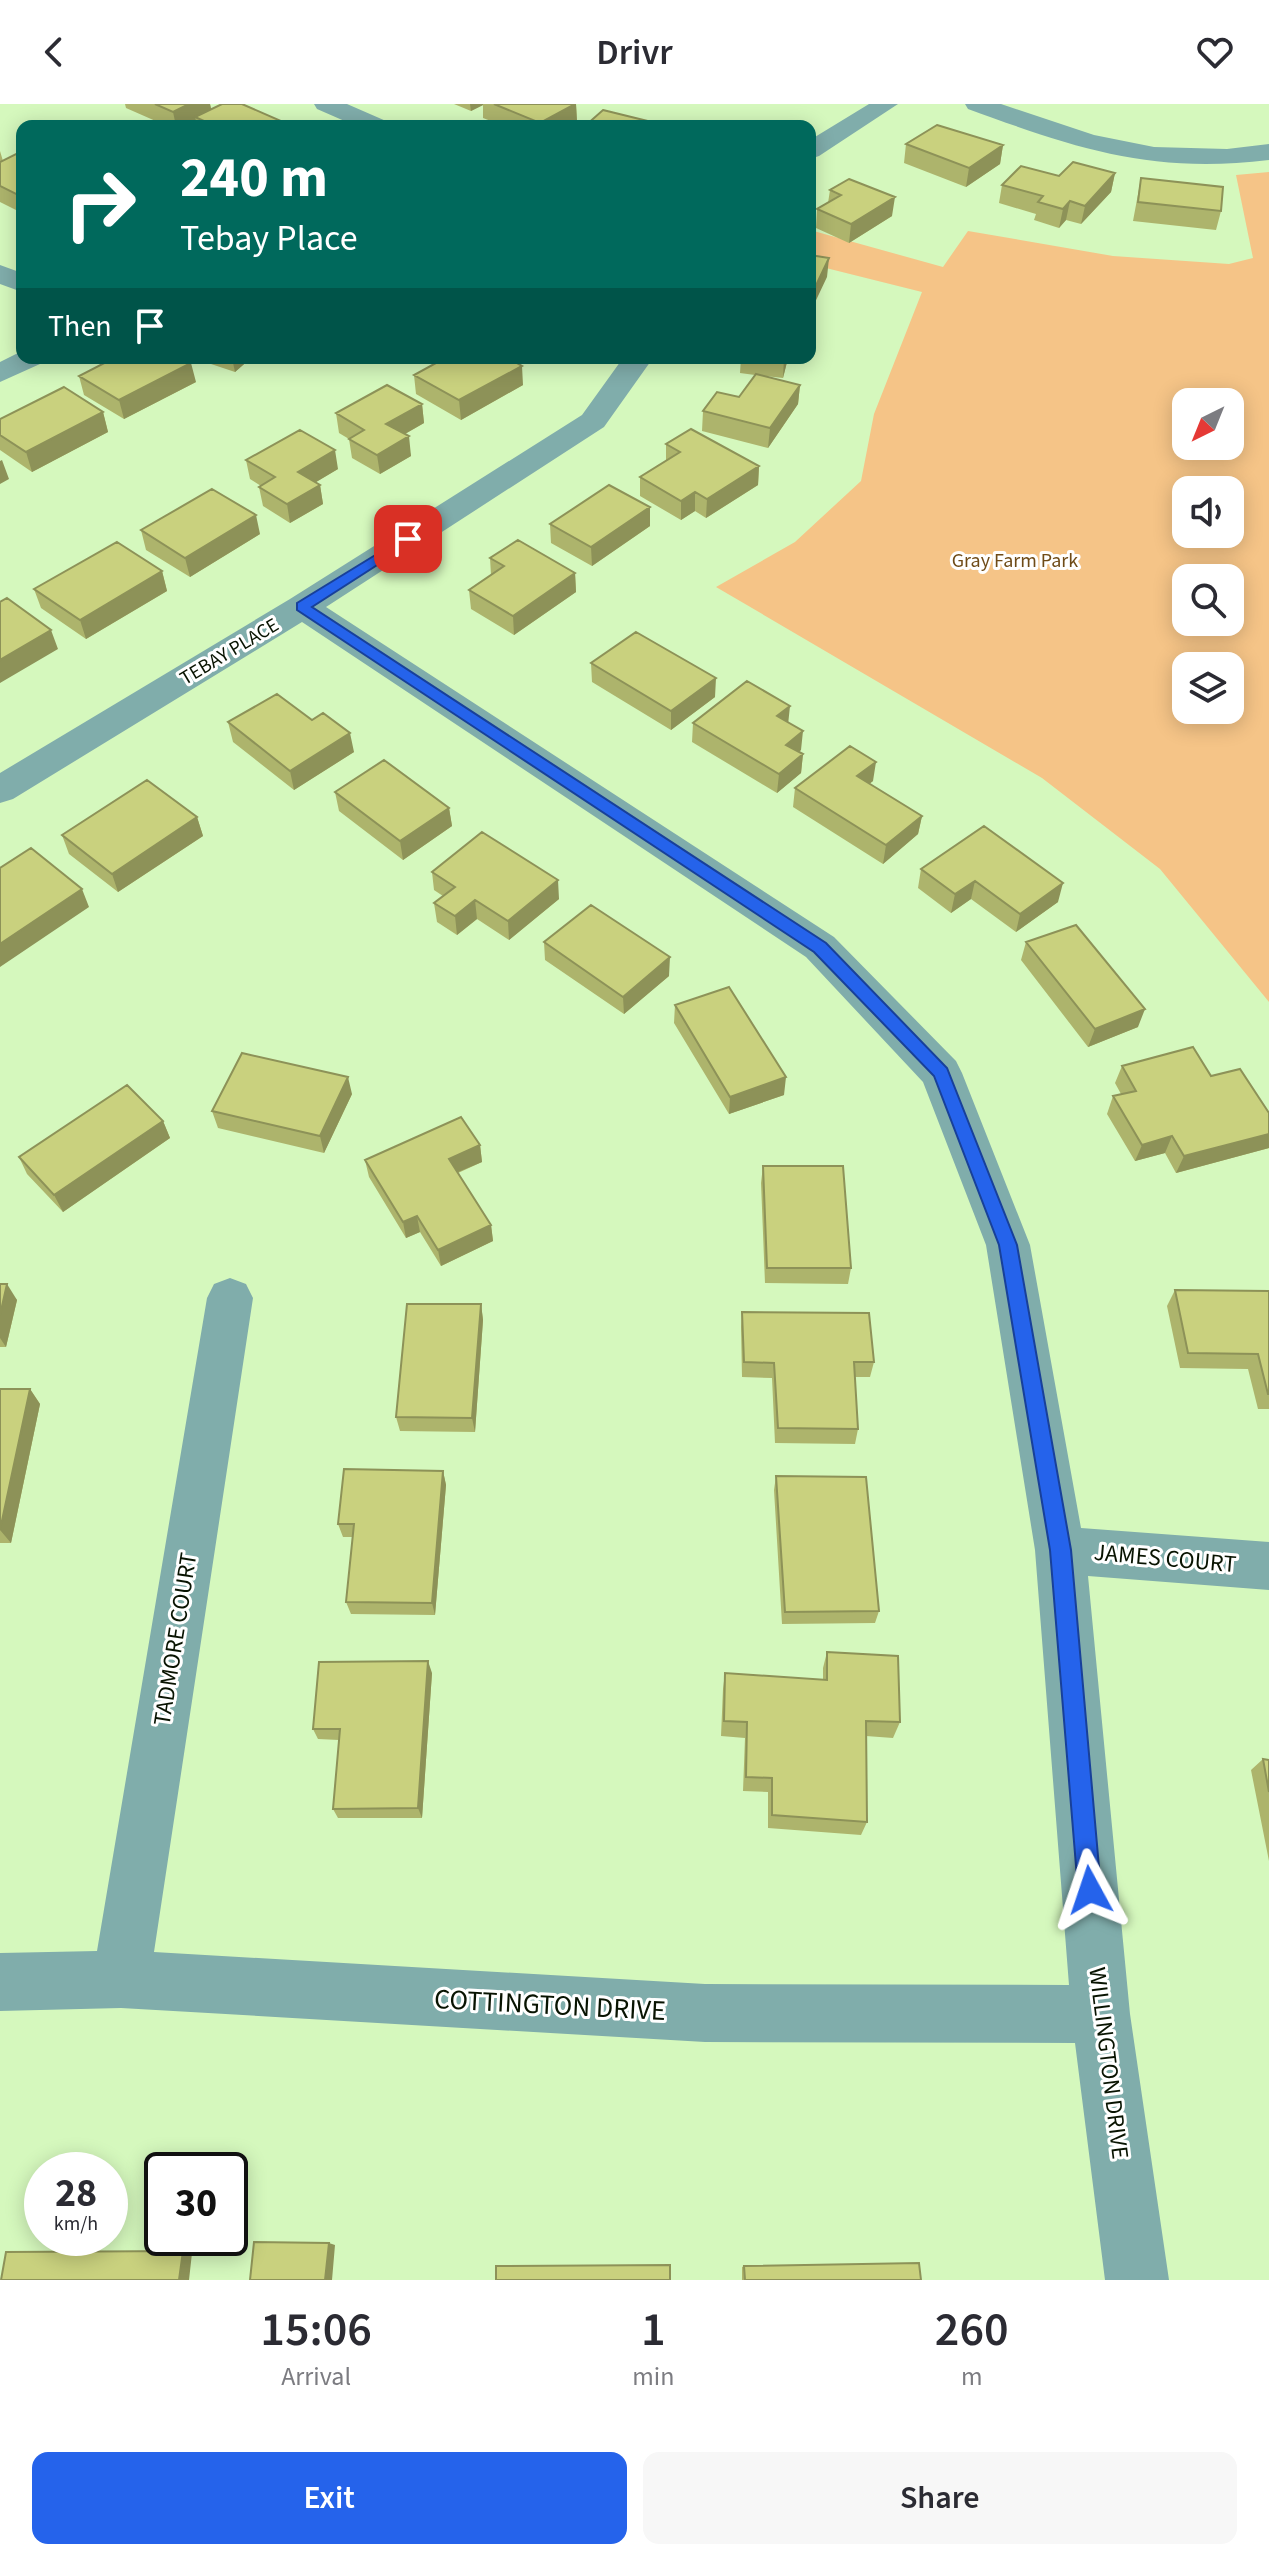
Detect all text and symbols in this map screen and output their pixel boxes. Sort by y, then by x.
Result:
text: Drivr [596,27,673,78]
icon: back [32,30,76,74]
icon: heart [1193,30,1237,74]
text: 240 m [180,139,328,218]
icon: right [48,152,152,256]
text: Tebay Place [180,213,358,264]
icon: arrive [128,304,172,348]
text: Then [48,305,112,348]
north arrow [1172,388,1244,460]
map controls [1172,388,1244,724]
button: sound [1172,476,1244,548]
pin [374,505,442,573]
icon: arrive [386,517,430,561]
park label: Gray Farm Park [952,547,1078,575]
button: search [1172,564,1244,636]
street label: TEBAY PLACE [175,611,284,692]
button: layers [1172,652,1244,724]
street label: JAMES COURT [1092,1535,1238,1582]
street label: TADMORE COURT [145,1550,206,1728]
position arrow [1048,1848,1132,1932]
street label: WILLINGTON DRIVE [1079,1965,1138,2161]
street label: COTTINGTON DRIVE [433,1979,667,2031]
speed limit sign: 30 [144,2152,248,2256]
text: 28 [55,2165,97,2222]
text: km/h [54,2210,98,2238]
text: 15:06 [260,2296,372,2364]
text: 1 [641,2296,666,2364]
text: 260 [935,2296,1009,2364]
text: Arrival [281,2358,351,2395]
text: min [632,2358,674,2395]
text: m [961,2358,983,2395]
button: Exit [32,2452,627,2544]
button: Share [643,2452,1237,2544]

